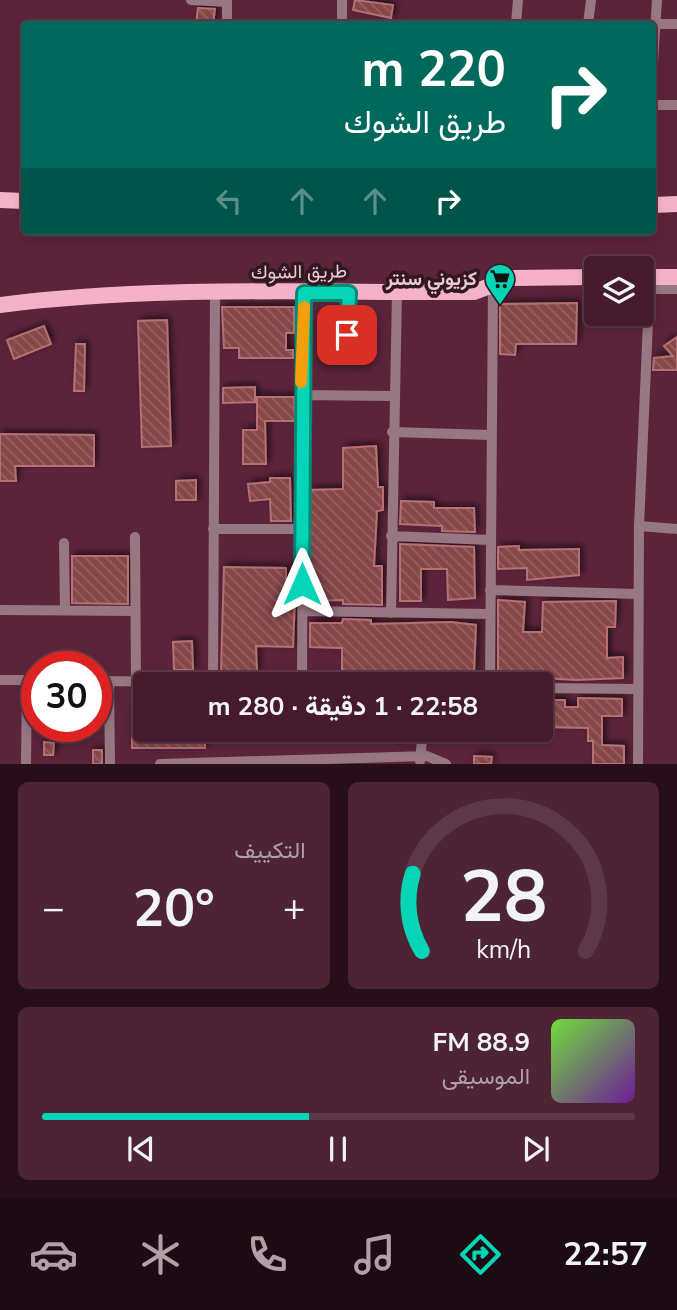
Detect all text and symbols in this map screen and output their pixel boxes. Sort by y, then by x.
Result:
text: 220 m [362,36,506,103]
icon: right [530,49,621,140]
text: طريق الشوك [344,101,506,144]
icon: left [210,182,248,220]
icon: ahead [283,182,321,220]
icon: ahead [356,182,394,220]
icon: right [429,182,467,220]
map controls [584,256,654,326]
button: layers [584,256,654,326]
street label: طريق الشوك [251,258,347,286]
supermarket icon: كزيوني سنتر [483,262,517,306]
place label: كزيوني سنتر [385,266,477,295]
pin [317,305,377,365]
icon: arrive [328,316,366,354]
position arrow [265,547,339,621]
speed limit sign: 30 [21,651,112,742]
text: 22:58 · 1 دقيقة · 280 m [208,689,478,724]
text: التكييف [234,835,306,866]
text: 28 [460,848,547,948]
text: 20° [133,873,215,944]
text: − [42,883,65,934]
text: + [283,883,305,934]
text: km/h [476,933,531,967]
text: 88.9 FM [433,1025,530,1060]
text: الموسيقى [442,1061,530,1092]
icon: previous [122,1130,160,1168]
icon: pause [319,1130,357,1168]
icon: next [517,1130,555,1168]
icon: car [29,1230,78,1279]
icon: climate [136,1230,185,1279]
icon: phone [243,1230,292,1279]
icon: music [350,1230,399,1279]
icon: directions [456,1230,505,1279]
text: 22:57 [563,1233,648,1276]

